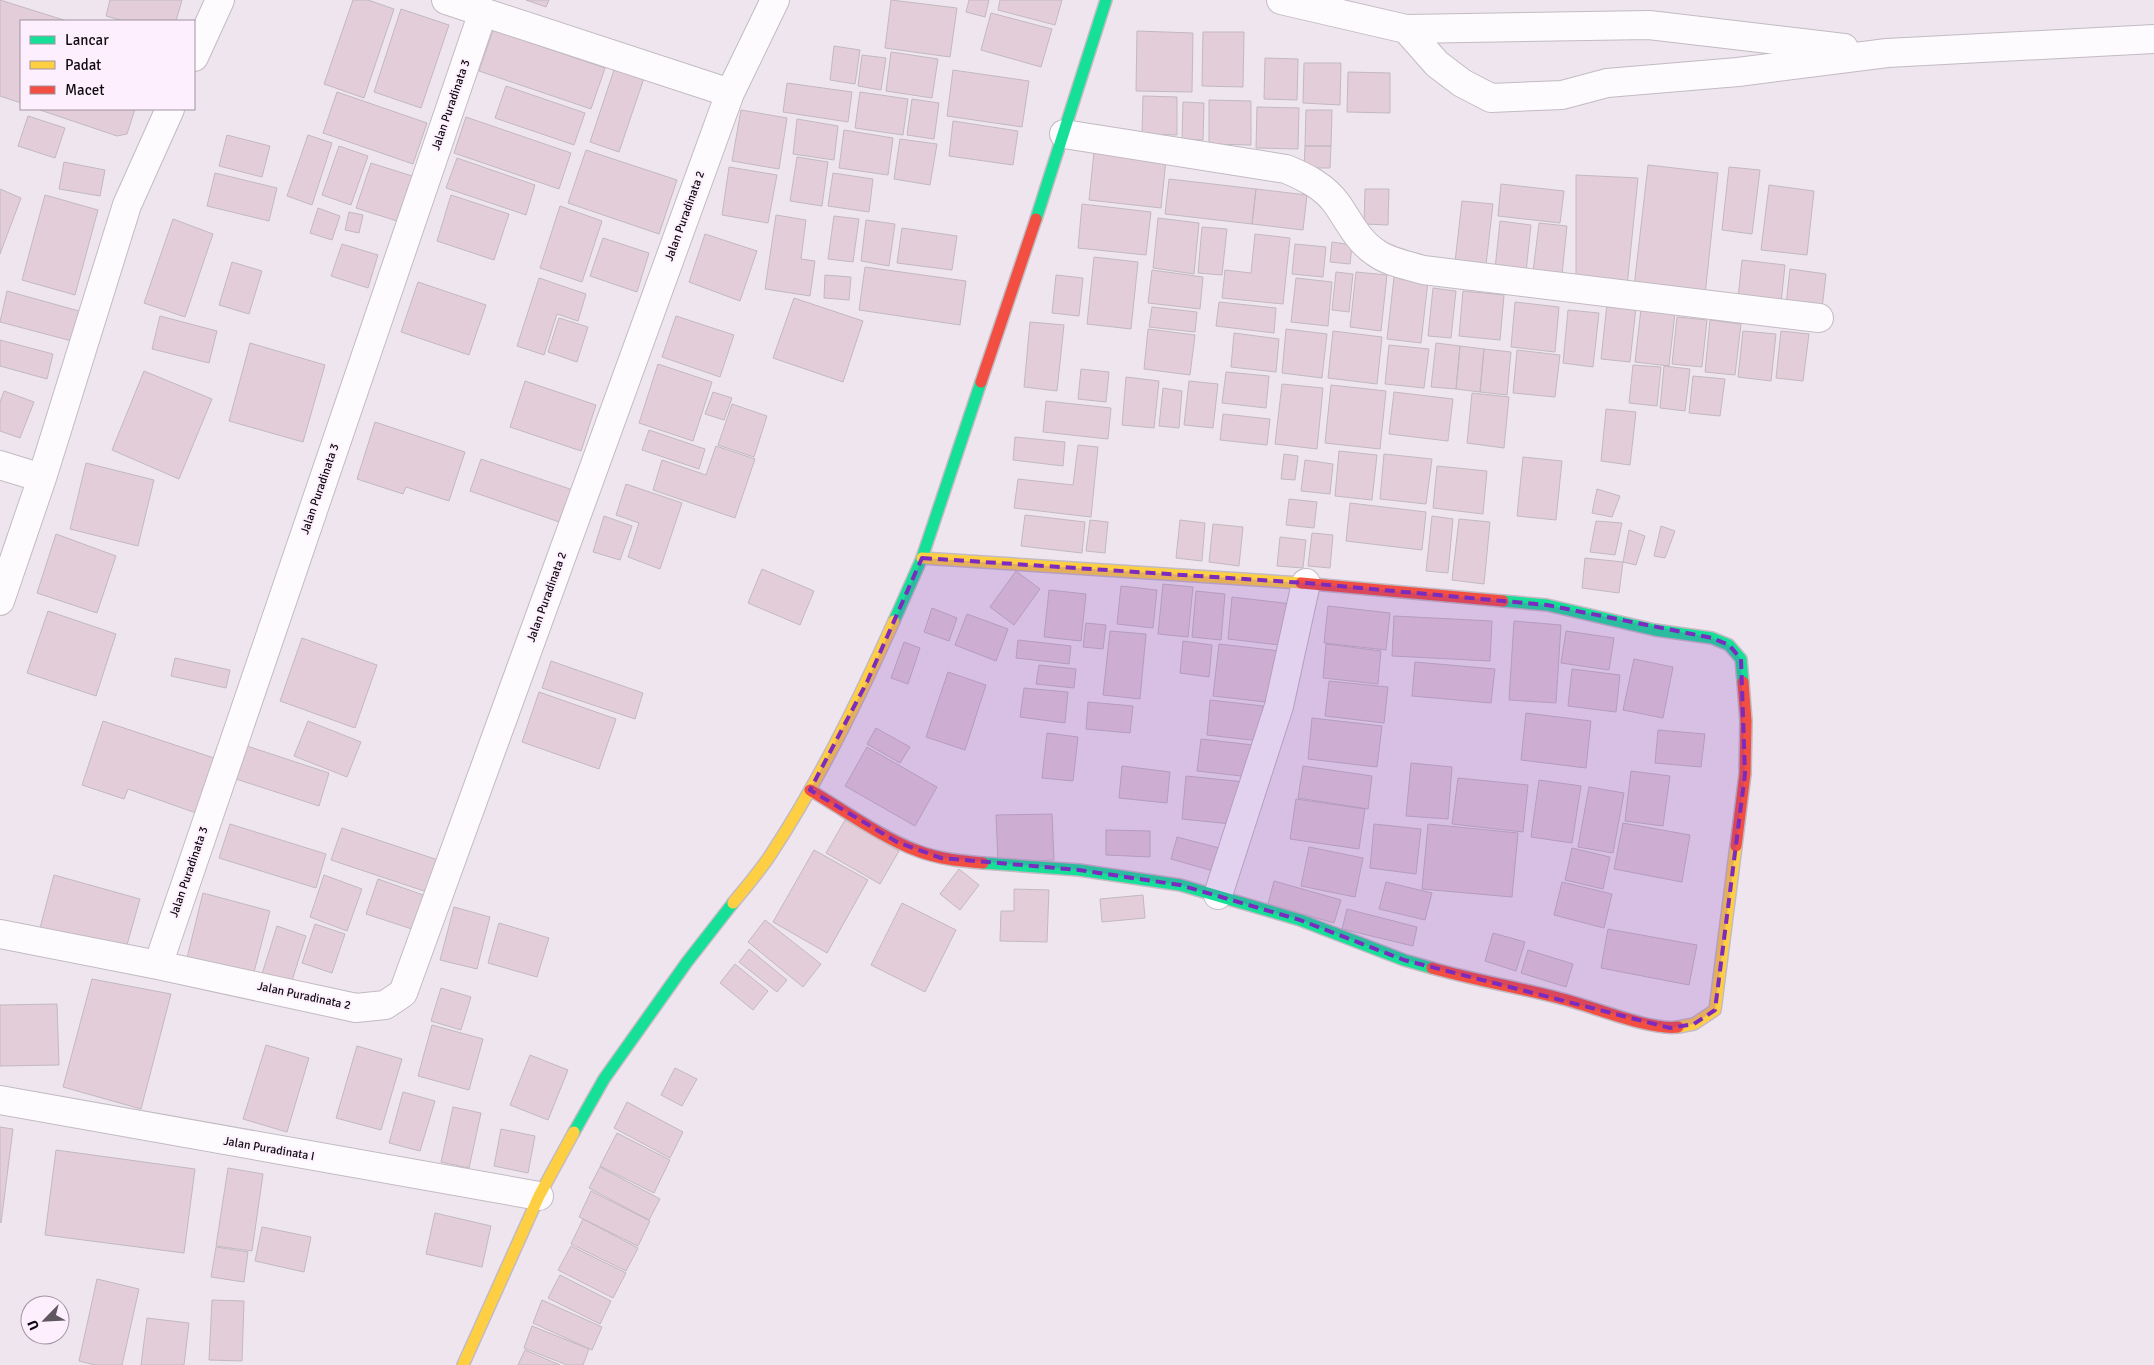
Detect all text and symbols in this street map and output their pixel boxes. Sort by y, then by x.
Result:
legend [20,20,195,110]
text: Lancar [65,31,109,49]
text: Padat [65,56,101,74]
street label: Jalan Puradinata 3 [428,58,474,152]
text: Macet [65,81,104,99]
street label: Jalan Puradinata 2 [662,169,708,263]
street label: Jalan Puradinata 3 [297,442,343,536]
street label: Jalan Puradinata 2 [524,550,570,644]
street label: Jalan Puradinata 3 [166,825,212,919]
street label: Jalan Puradinata 2 [256,979,352,1013]
street label: Jalan Puradinata I [222,1134,316,1164]
north arrow [20,1295,70,1345]
text: U [24,1317,43,1333]

